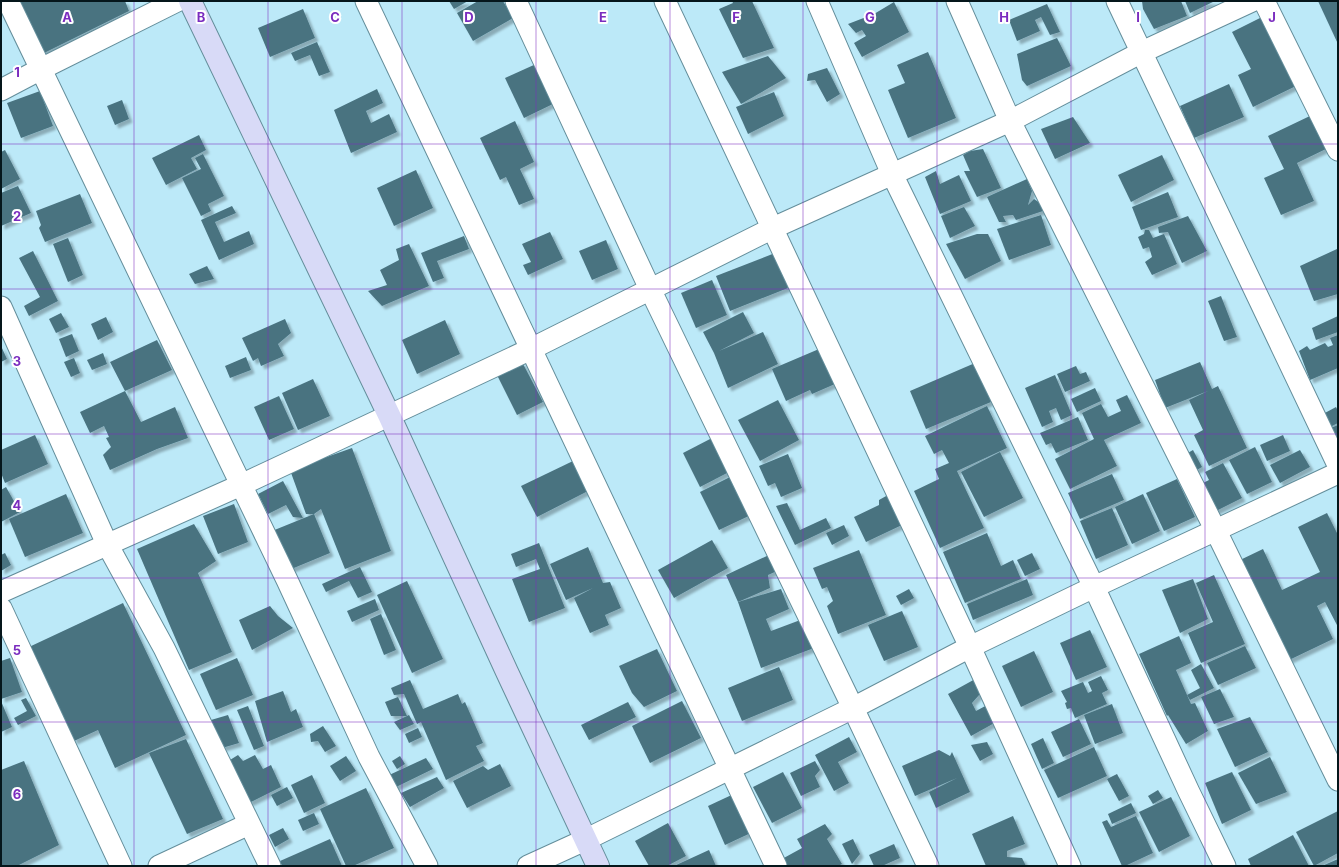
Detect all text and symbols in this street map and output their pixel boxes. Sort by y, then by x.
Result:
text: A [62,9,72,25]
text: B [197,9,206,25]
text: C [330,9,340,25]
text: D [464,9,474,25]
text: E [599,9,607,25]
text: F [732,9,740,25]
text: G [865,9,875,25]
text: H [999,9,1009,25]
text: I [1136,9,1140,25]
text: J [1268,9,1276,25]
text: 1 [14,64,20,80]
text: 2 [13,208,21,224]
text: 3 [13,353,21,369]
text: 4 [13,497,22,513]
text: 5 [13,642,21,658]
text: 6 [13,786,21,802]

